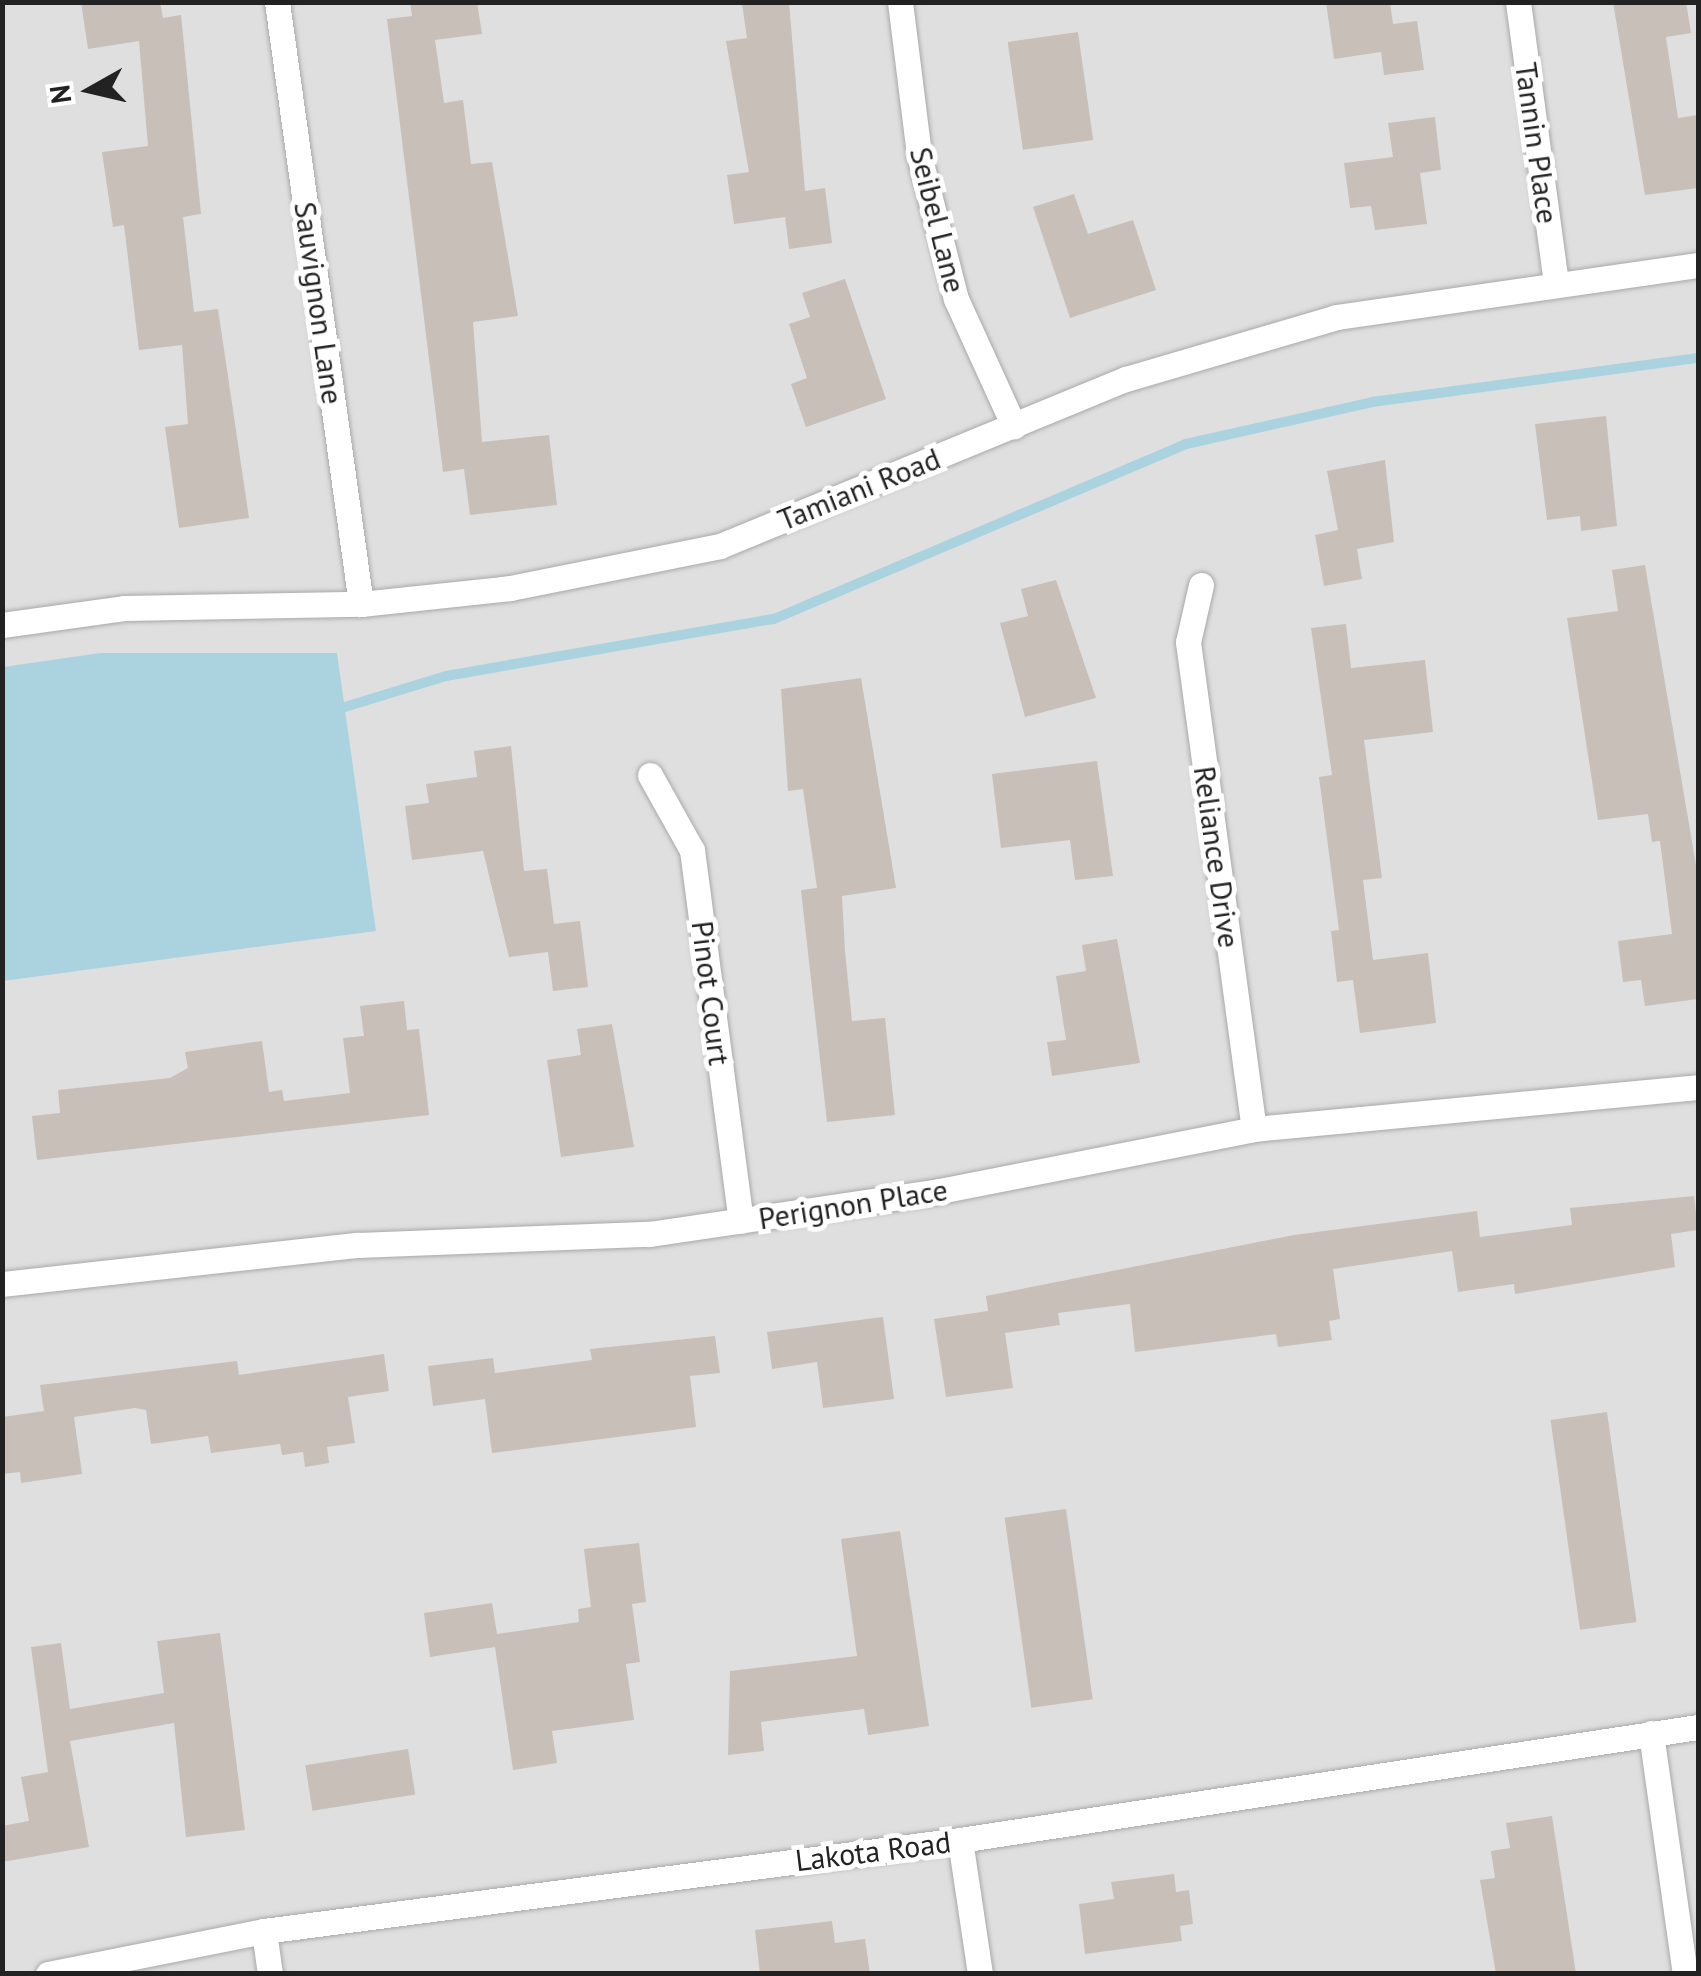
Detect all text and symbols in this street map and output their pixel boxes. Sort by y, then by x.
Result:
north arrow [40,40,140,140]
street label: Tannin Place [1508,60,1566,226]
text: N [40,83,79,106]
street label: Seibel Lane [903,143,973,297]
street label: Sauvignon Lane [287,200,351,406]
street label: Tamiani Road [773,440,945,538]
street label: Reliance Drive [1186,764,1248,950]
street label: Pinot Court [684,919,738,1067]
street label: Perignon Place [756,1171,950,1237]
street label: Lakota Road [793,1824,953,1878]

